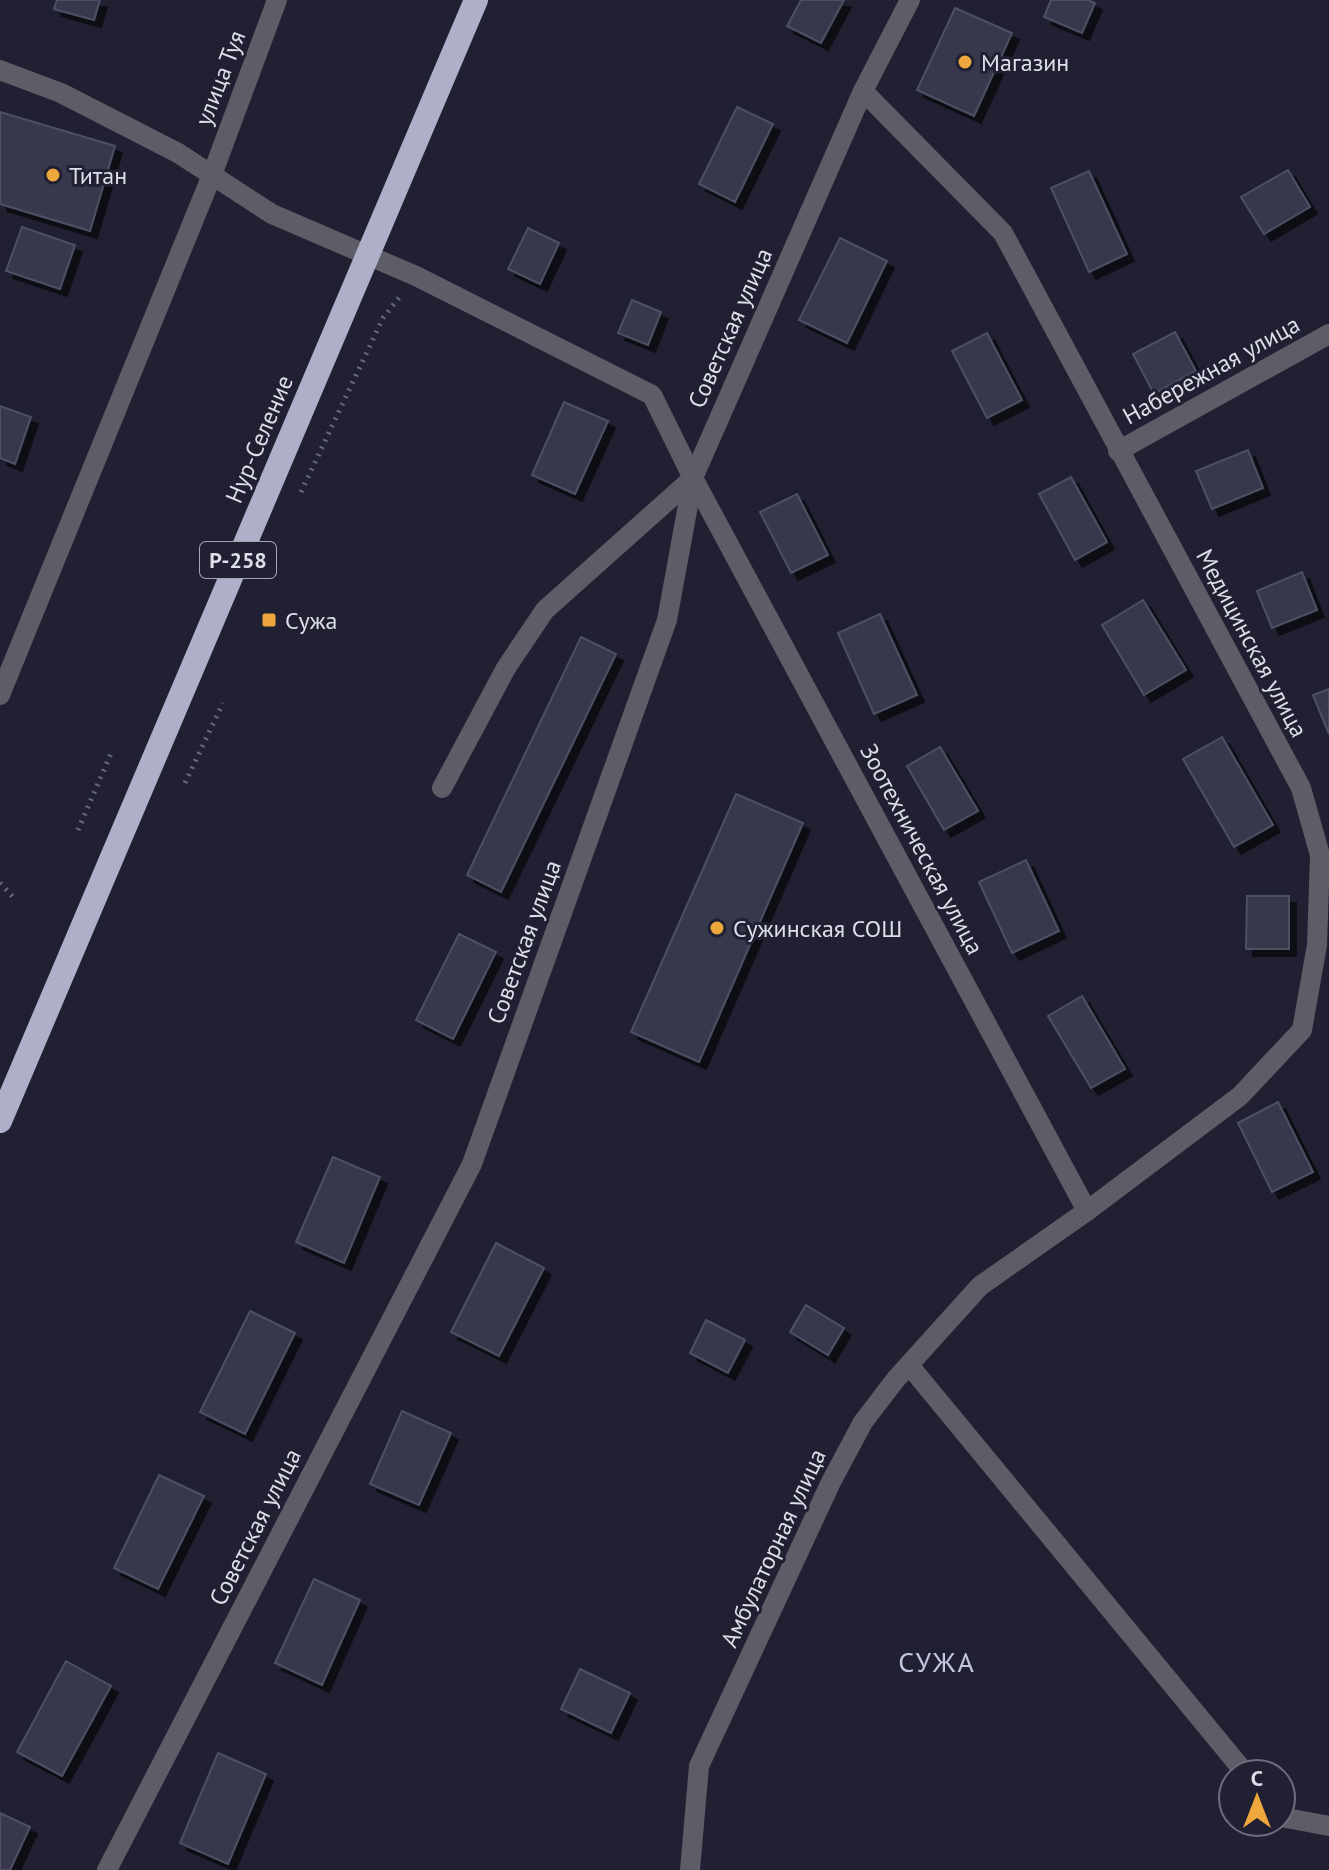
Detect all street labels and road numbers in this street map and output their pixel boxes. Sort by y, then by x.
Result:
street label: улица Туя [188,26,252,130]
street label: Советская улица [681,243,779,413]
street label: Набережная улица [1117,309,1305,431]
street label: Нур-Селение [218,370,300,508]
road number: Р-258 [200,542,276,578]
street label: Медицинская улица [1189,543,1315,743]
street label: Зоотехническая улица [853,738,991,960]
street label: Советская улица [480,856,568,1028]
street label: Советская улица [202,1443,308,1611]
street label: Амбулаторная улица [713,1444,833,1652]

